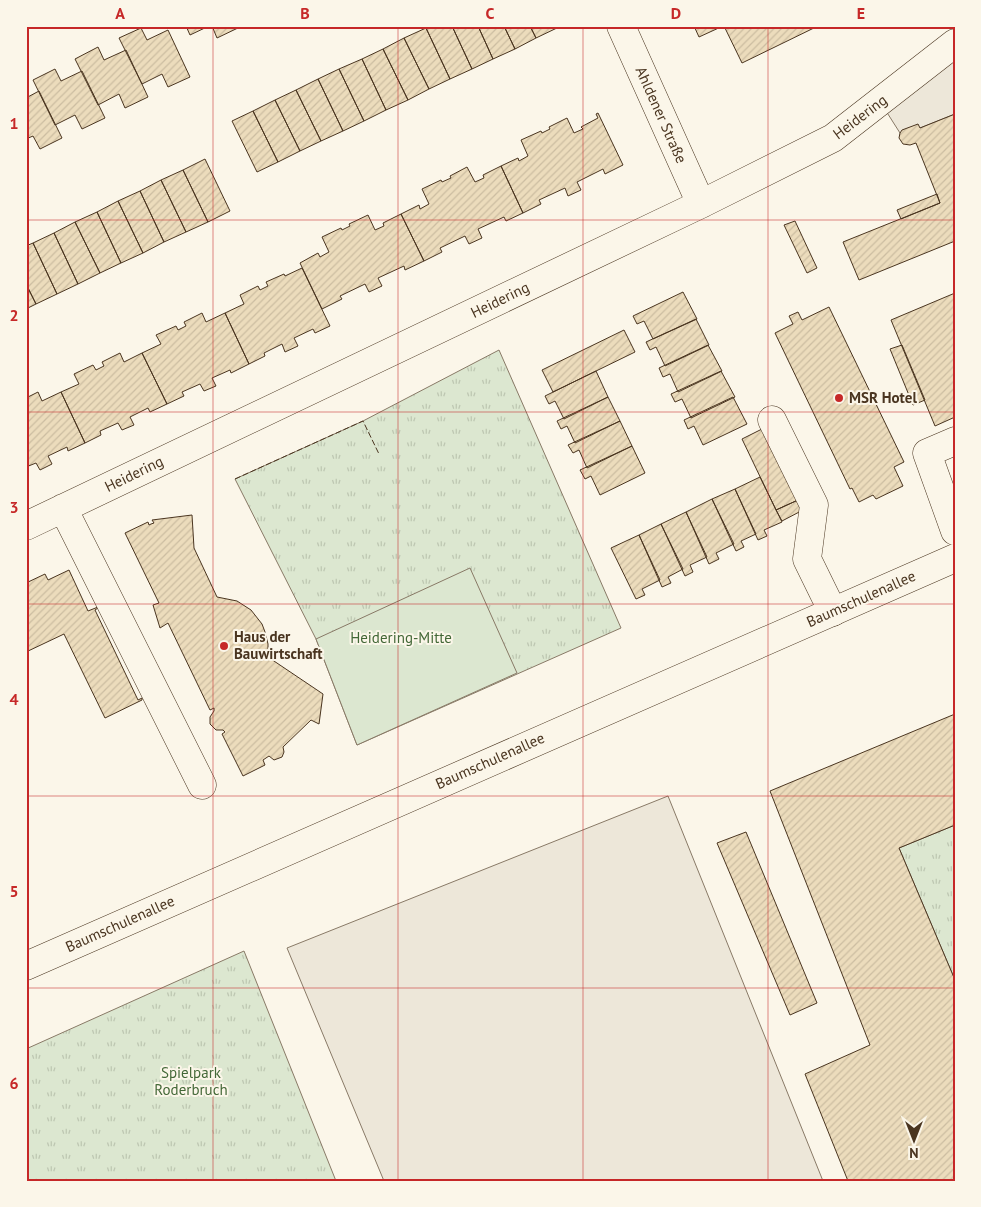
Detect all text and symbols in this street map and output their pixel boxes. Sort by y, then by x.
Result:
text: A [115,3,125,23]
text: B [300,3,310,23]
text: C [486,3,495,23]
text: D [671,3,681,23]
text: E [857,3,865,23]
street label: Ahldener Straße [632,63,691,166]
street label: Heidering [829,90,890,143]
text: 1 [9,113,19,133]
street label: Heidering [467,277,532,322]
text: 2 [9,305,19,325]
place label: MSR Hotel [849,388,917,407]
marker: MSR Hotel [833,392,845,404]
street label: Heidering [101,451,166,496]
text: 3 [9,497,19,517]
street label: Baumschulenallee [803,566,918,631]
place label: Haus der Bauwirtschaft [234,627,323,663]
park label: Heidering-Mitte [350,628,452,647]
marker: Haus der Bauwirtschaft [218,640,230,652]
text: 4 [9,689,19,709]
street label: Baumschulenallee [432,728,547,793]
text: 5 [9,881,19,901]
street label: Baumschulenallee [62,891,177,956]
park label: Spielpark Roderbruch [154,1063,228,1099]
text: 6 [9,1073,19,1093]
north arrow [888,1114,938,1164]
text: N [909,1144,919,1162]

